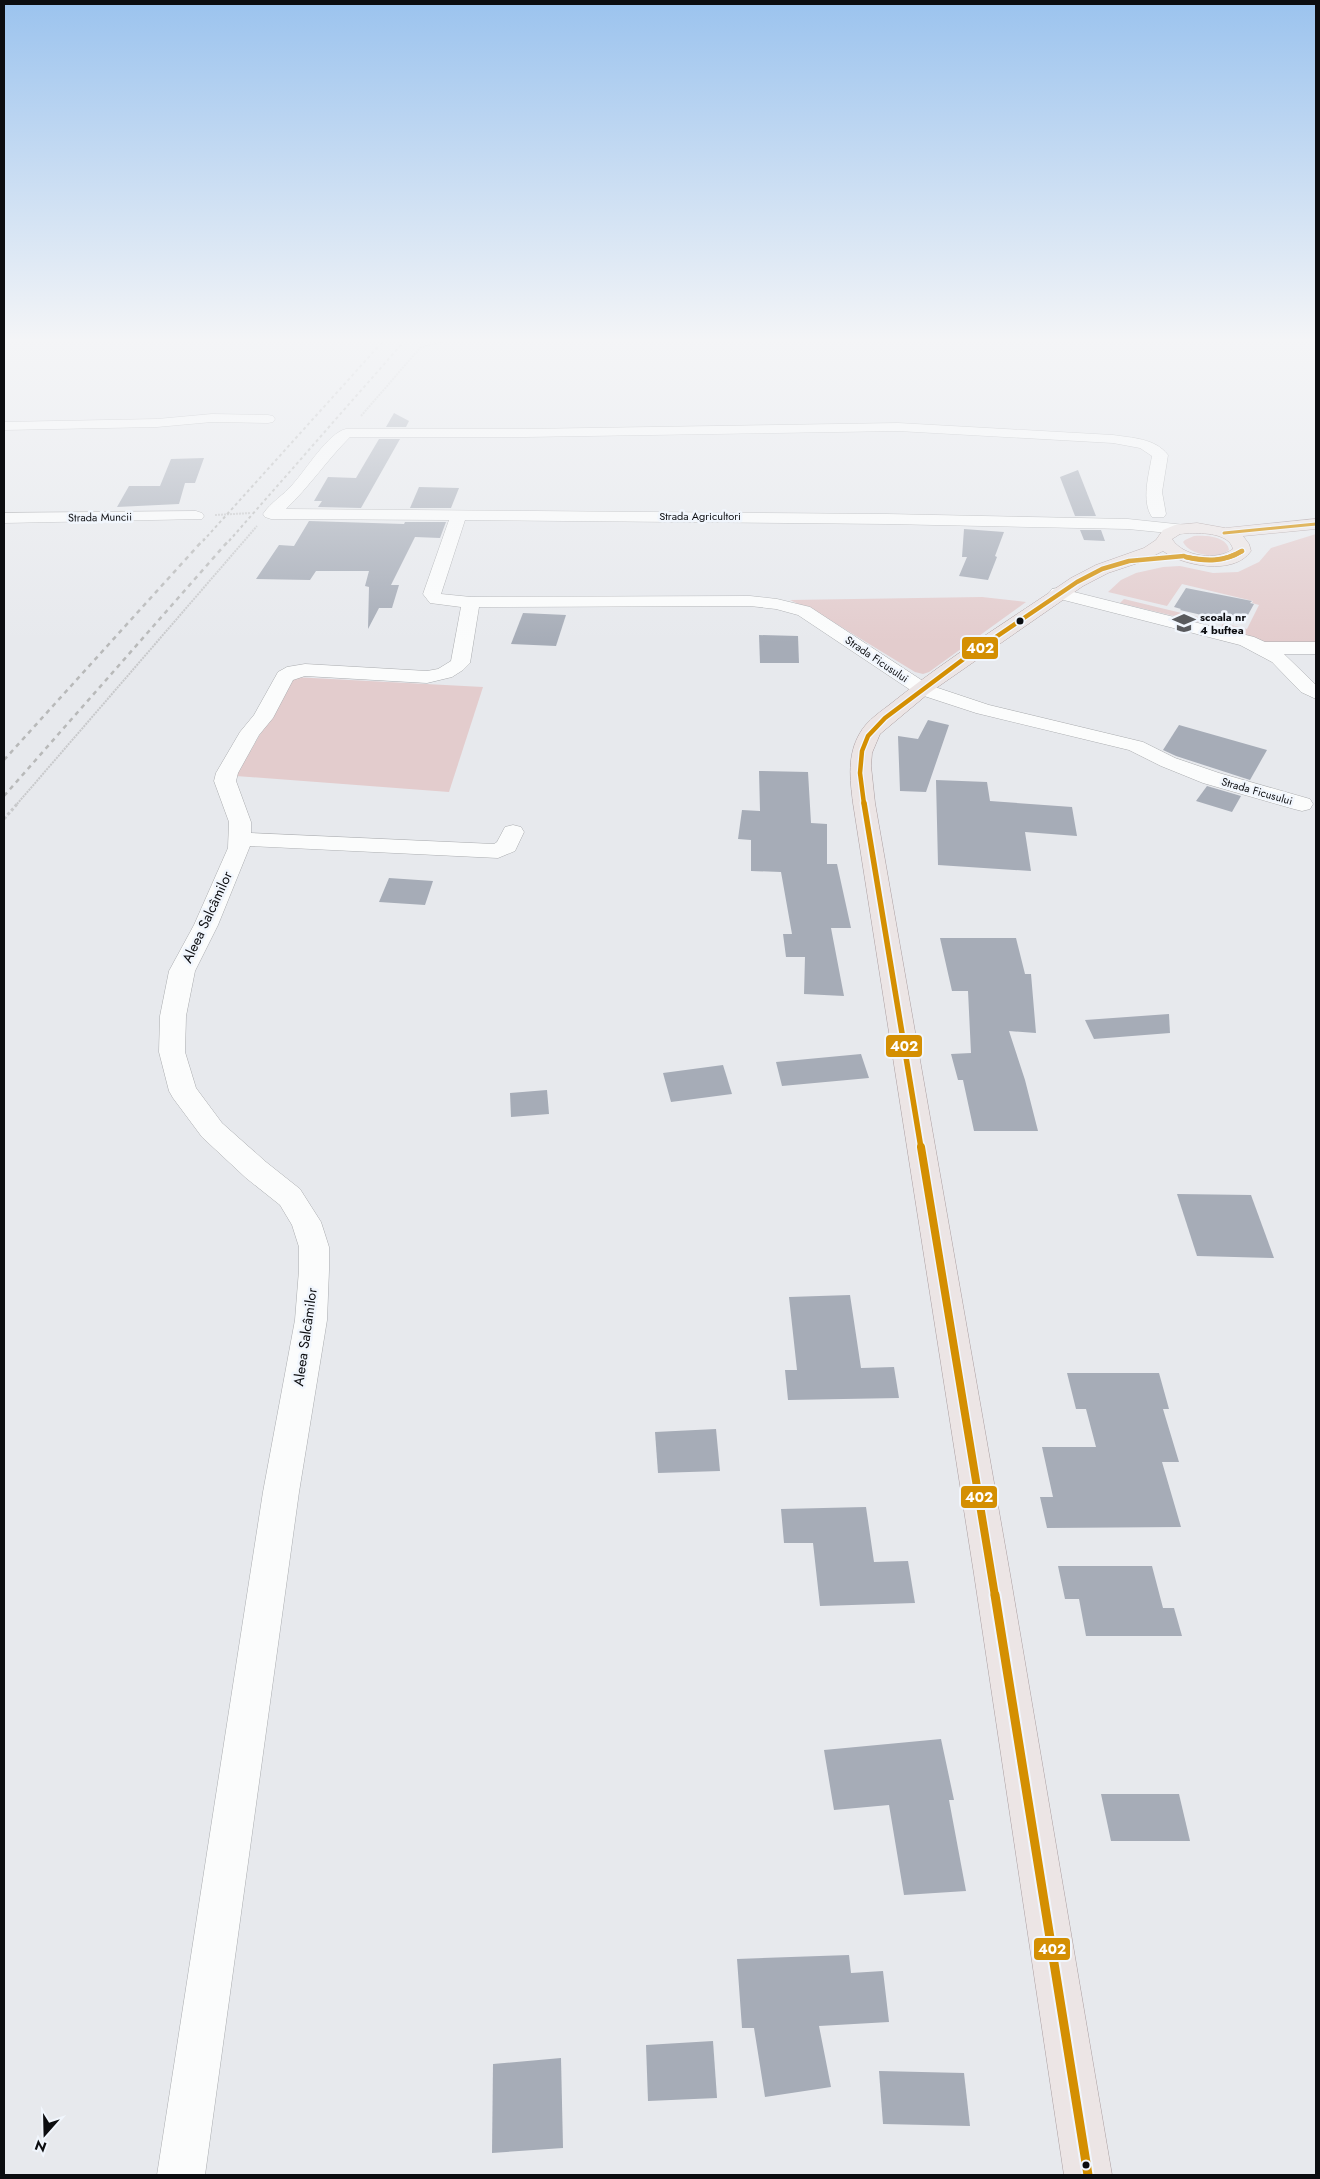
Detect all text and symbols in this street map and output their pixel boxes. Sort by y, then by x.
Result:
street label: Strada Muncii [68,508,132,526]
street label: Strada Agricultori [659,508,741,524]
place label: scoala nr 4 buftea [1200,609,1246,638]
school or university icon: scoala nr 4 buftea [1171,610,1197,636]
unlabelled marker [1015,616,1025,626]
street label: Strada Ficusului [842,632,912,686]
line badge: 402 [961,636,999,660]
text: 402 [966,638,994,658]
street label: Strada Ficusului [1220,773,1295,809]
street label: Aleea Salcâmilor [177,868,237,966]
line badge: 402 [885,1034,923,1058]
text: 402 [890,1036,918,1056]
street label: Aleea Salcâmilor [288,1286,322,1387]
line badge: 402 [960,1485,998,1509]
text: 402 [965,1487,993,1507]
line badge: 402 [1033,1937,1071,1961]
text: 402 [1038,1939,1066,1959]
north arrow [20,2109,70,2159]
text: N [32,2135,49,2158]
unlabelled marker [1081,2160,1091,2170]

